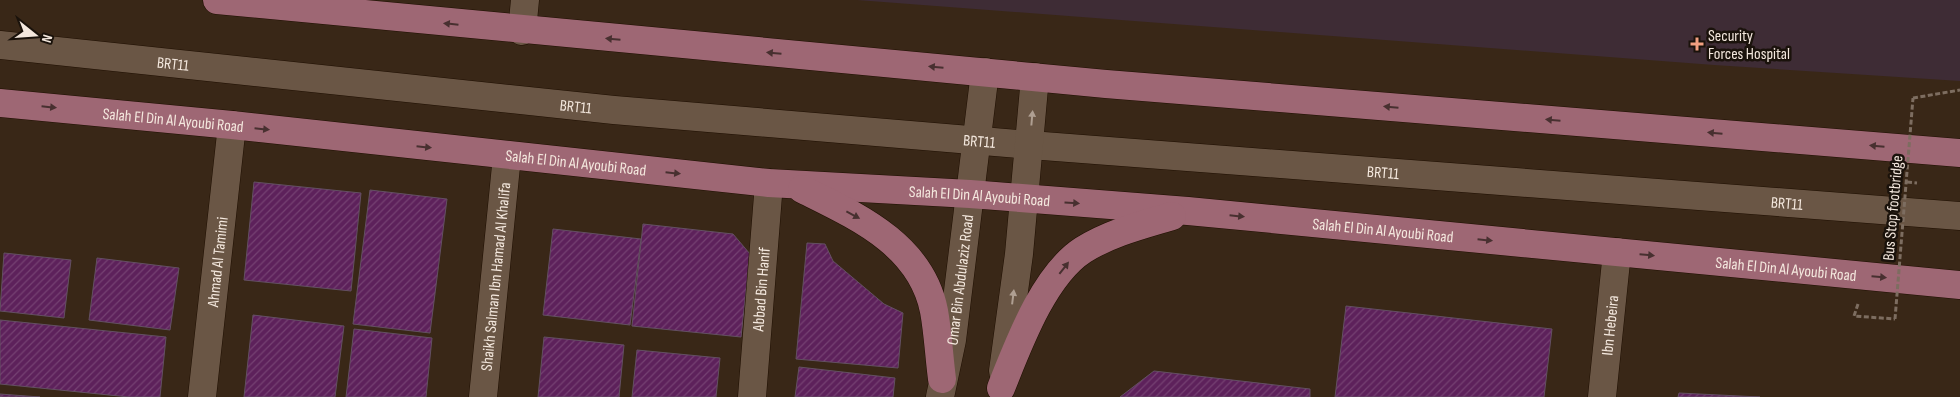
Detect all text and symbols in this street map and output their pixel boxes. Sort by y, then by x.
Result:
north arrow [10,10,60,60]
one-way arrow [442,19,458,27]
place label: Security Forces Hospital [1708,27,1790,64]
text: N [38,33,56,45]
one-way arrow [604,34,620,42]
marker: Security Forces Hospital [1690,37,1704,51]
one-way arrow [766,49,782,57]
street label: BRT11 [156,54,190,76]
one-way arrow [928,63,944,71]
street label: BRT11 [559,96,593,119]
one-way arrow [1382,103,1398,111]
one-way arrow [41,104,57,112]
street label: Salah El Din Al Ayoubi Road [102,105,245,137]
one-way arrow [1028,109,1036,125]
one-way arrow [1544,116,1560,124]
one-way arrow [255,125,271,133]
one-way arrow [1706,129,1722,137]
street label: BRT11 [962,131,996,153]
one-way arrow [1868,142,1884,150]
one-way arrow [416,143,432,151]
street label: Salah El Din Al Ayoubi Road [504,147,647,181]
street label: Bus Stop footbridge [1879,155,1908,262]
street label: BRT11 [1366,163,1400,184]
one-way arrow [665,169,681,177]
street label: Shaikh Salman Ibn Hamad Al Khalifa [478,182,515,372]
street label: Salah El Din Al Ayoubi Road [908,183,1051,211]
street label: BRT11 [1770,194,1804,215]
one-way arrow [1064,199,1080,207]
one-way arrow [845,211,860,219]
one-way arrow [1229,212,1245,220]
street label: Omar Bin Abdulaziz Road [943,214,978,347]
street label: Salah El Din Al Ayoubi Road [1312,215,1454,247]
street label: Ahmad Al Tamimi [204,216,233,309]
one-way arrow [1478,236,1494,244]
street label: Abbad Bin Hanif [749,246,775,333]
one-way arrow [1639,251,1655,259]
street label: Salah El Din Al Ayoubi Road [1715,254,1857,286]
one-way arrow [1059,261,1069,275]
one-way arrow [1871,273,1887,281]
one-way arrow [1009,288,1017,304]
street label: Ibn Hebeira [1598,295,1623,357]

